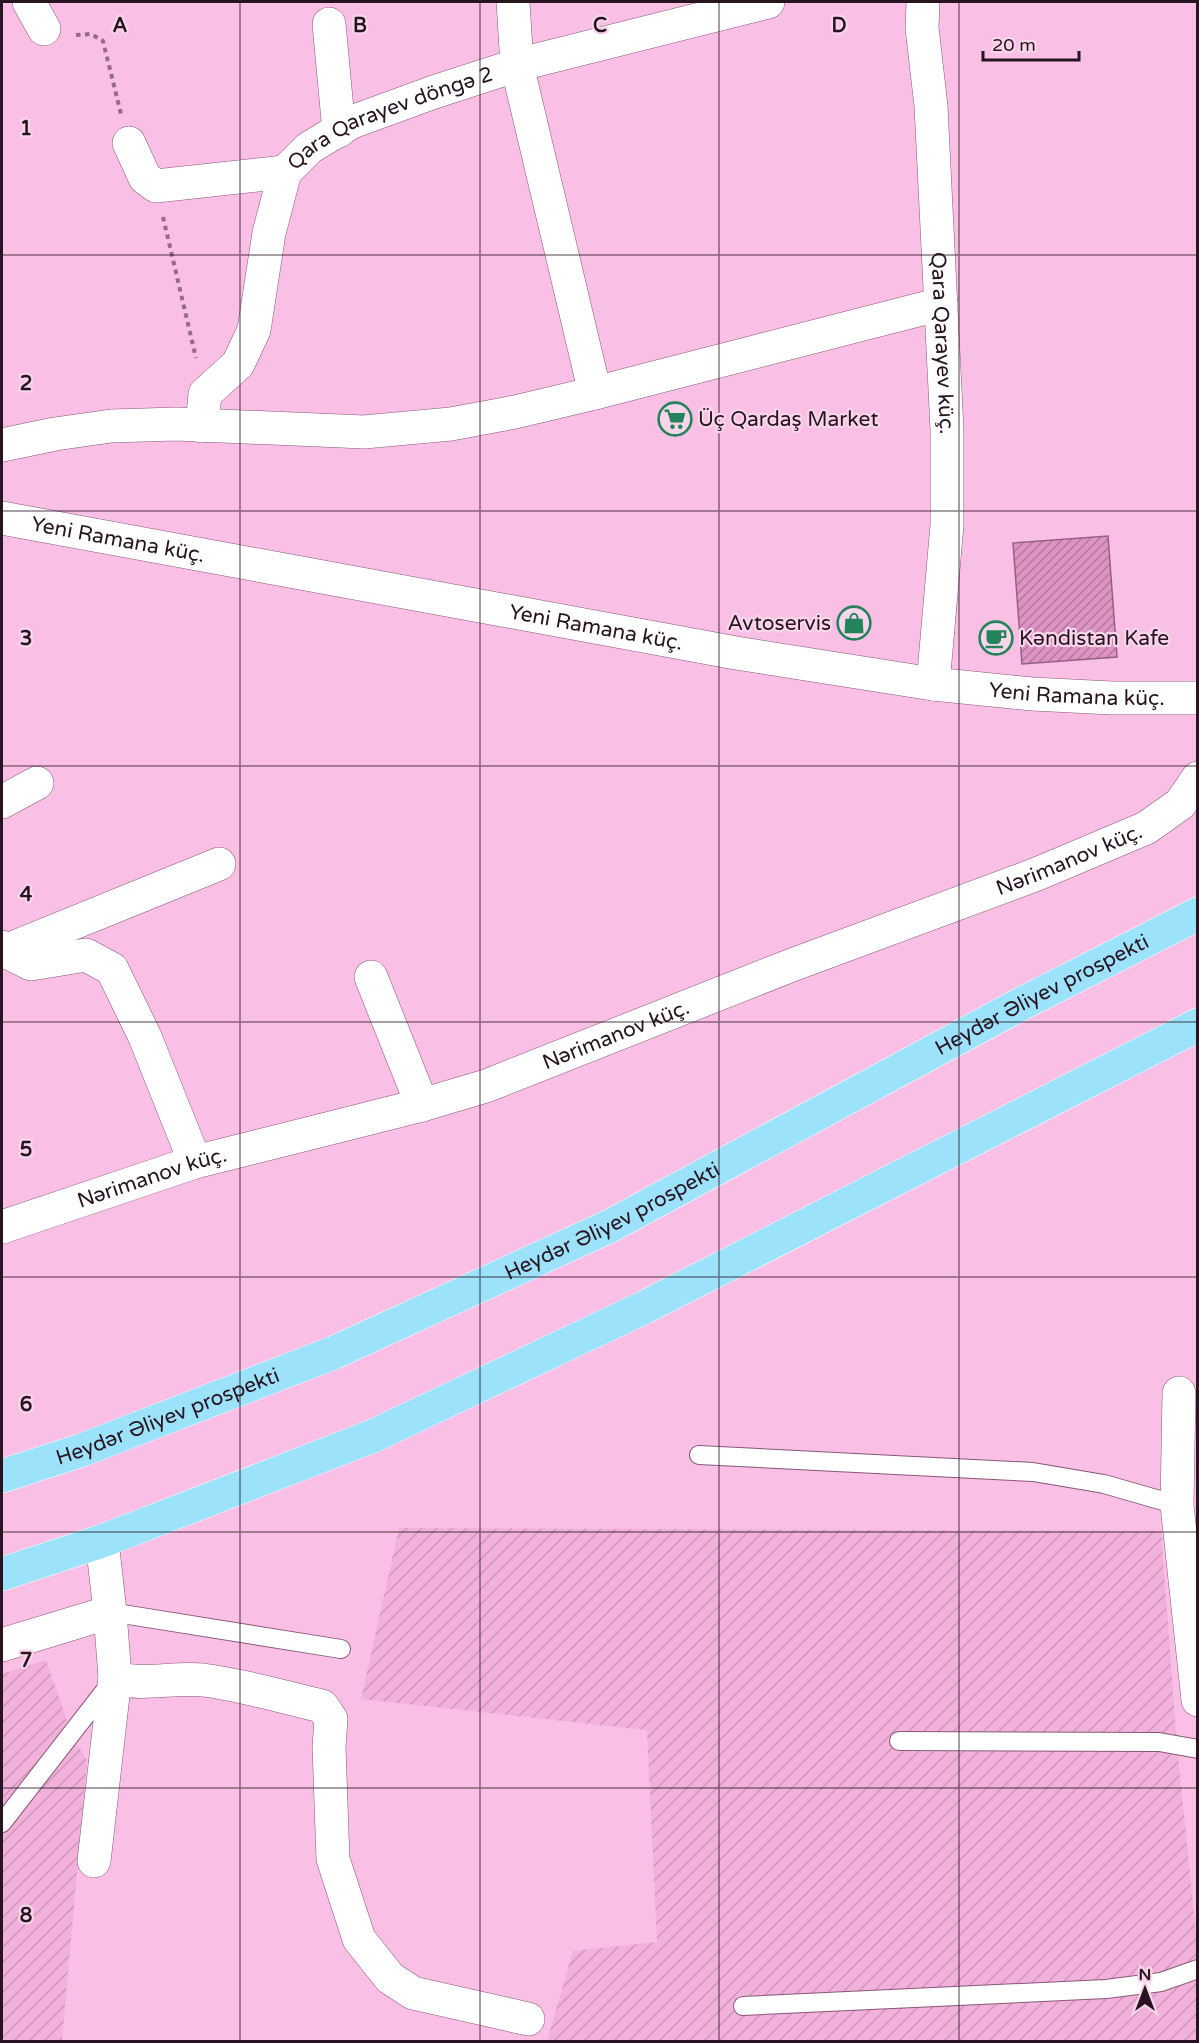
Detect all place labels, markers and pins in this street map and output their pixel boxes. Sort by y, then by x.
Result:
supermarket icon: Üç Qardaş Market [657,401,693,437]
place label: Üç Qardaş Market [698,407,878,432]
shop icon: Avtoservis [836,605,872,641]
place label: Avtoservis [727,611,831,636]
cafe icon: Kəndistan Kafe [978,620,1014,656]
place label: Kəndistan Kafe [1019,626,1169,651]

